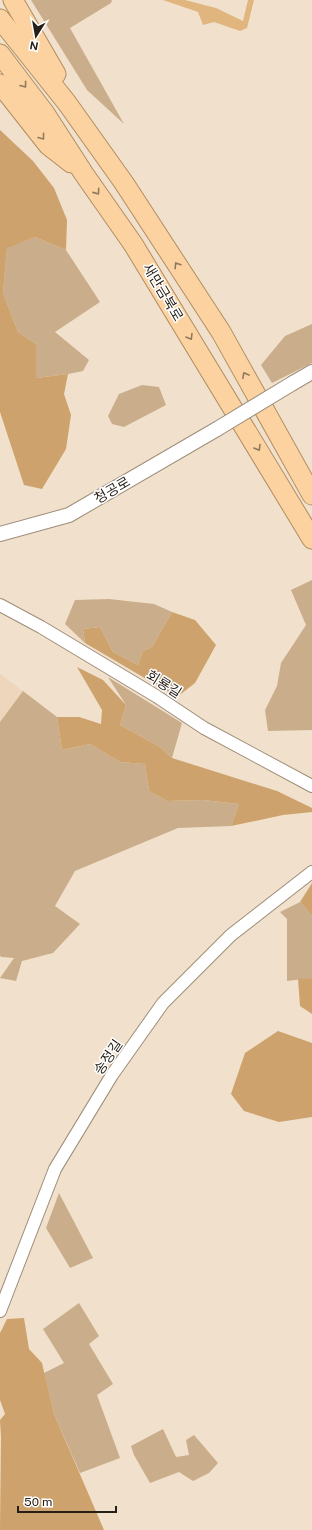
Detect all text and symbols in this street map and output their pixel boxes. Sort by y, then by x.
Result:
north arrow [16,16,56,56]
text: N [29,39,39,53]
one-way arrow [19,81,26,88]
one-way arrow [37,132,44,139]
one-way arrow [92,188,100,195]
street label: 새만금북로 [140,260,187,324]
one-way arrow [174,262,182,269]
one-way arrow [185,333,193,340]
one-way arrow [243,372,250,380]
one-way arrow [253,444,260,451]
street label: 청공로 [91,473,133,507]
street label: 회룡길 [143,667,185,701]
street label: 송정길 [91,1037,125,1077]
scale bar [18,1488,116,1514]
text: 50 m [24,1495,52,1509]

